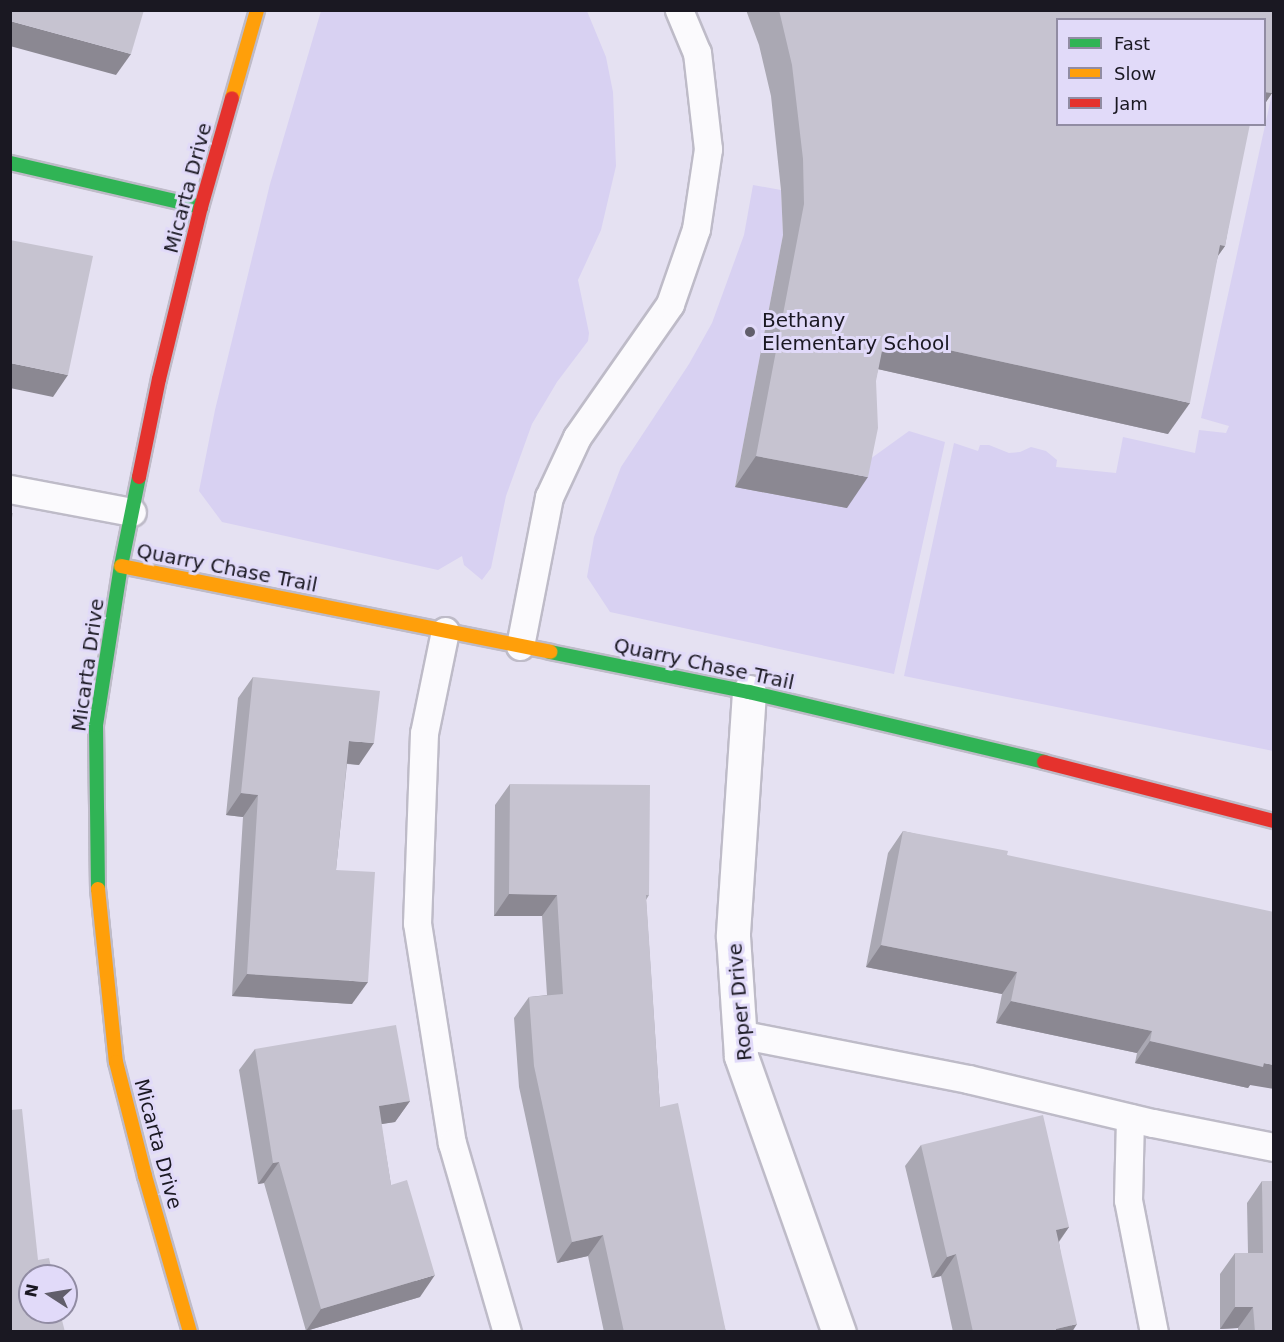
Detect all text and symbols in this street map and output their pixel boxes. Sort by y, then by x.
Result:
legend [1056,18,1266,126]
text: Fast [1114,33,1150,54]
text: Slow [1114,63,1156,84]
text: Jam [1114,93,1148,114]
street label: Micarta Drive [159,120,217,256]
place label: Bethany Elementary School [762,308,950,355]
marker: Bethany Elementary School [743,325,757,339]
street label: Quarry Chase Trail [134,539,320,597]
street label: Micarta Drive [67,597,109,733]
street label: Quarry Chase Trail [612,633,796,695]
street label: Roper Drive [723,942,757,1062]
street label: Micarta Drive [129,1076,187,1212]
north arrow [18,1264,78,1324]
text: N [21,1282,43,1299]

